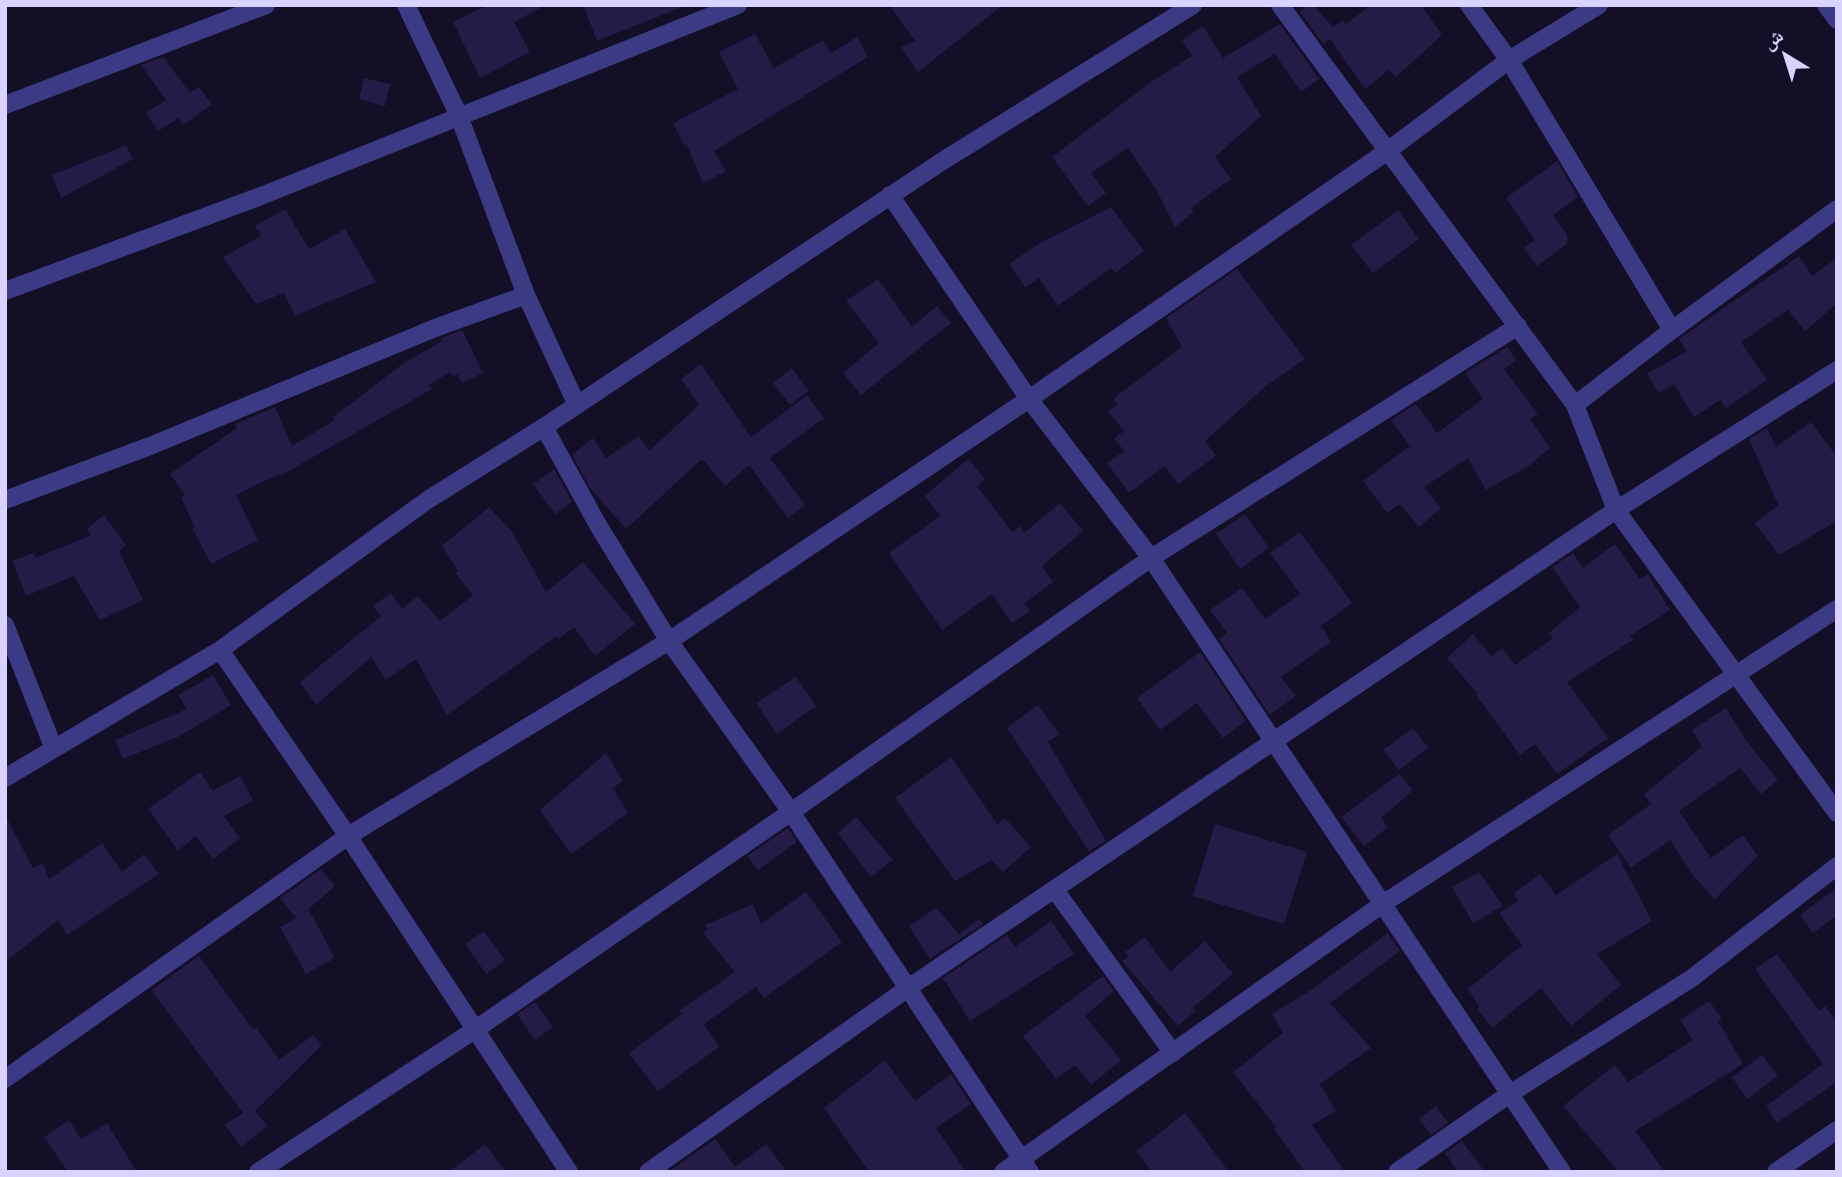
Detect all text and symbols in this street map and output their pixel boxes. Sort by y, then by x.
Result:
north arrow [1751,21,1821,91]
text: ش [1758,24,1788,54]

